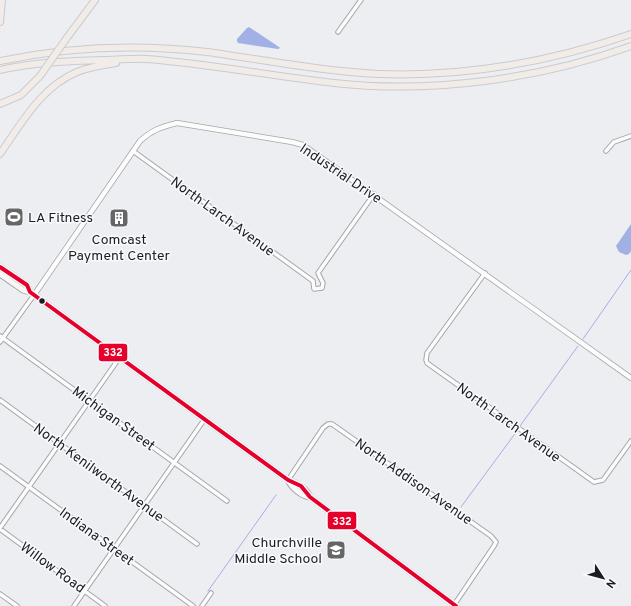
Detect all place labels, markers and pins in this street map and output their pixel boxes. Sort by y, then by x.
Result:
sports icon: LA Fitness [3,206,25,228]
building icon: Comcast Payment Center [108,207,130,229]
place label: LA Fitness [28,210,93,227]
place label: Comcast Payment Center [68,232,171,265]
unlabelled marker [37,296,47,306]
place label: Churchville Middle School [234,535,322,568]
school or university icon: Churchville Middle School [325,539,347,561]

